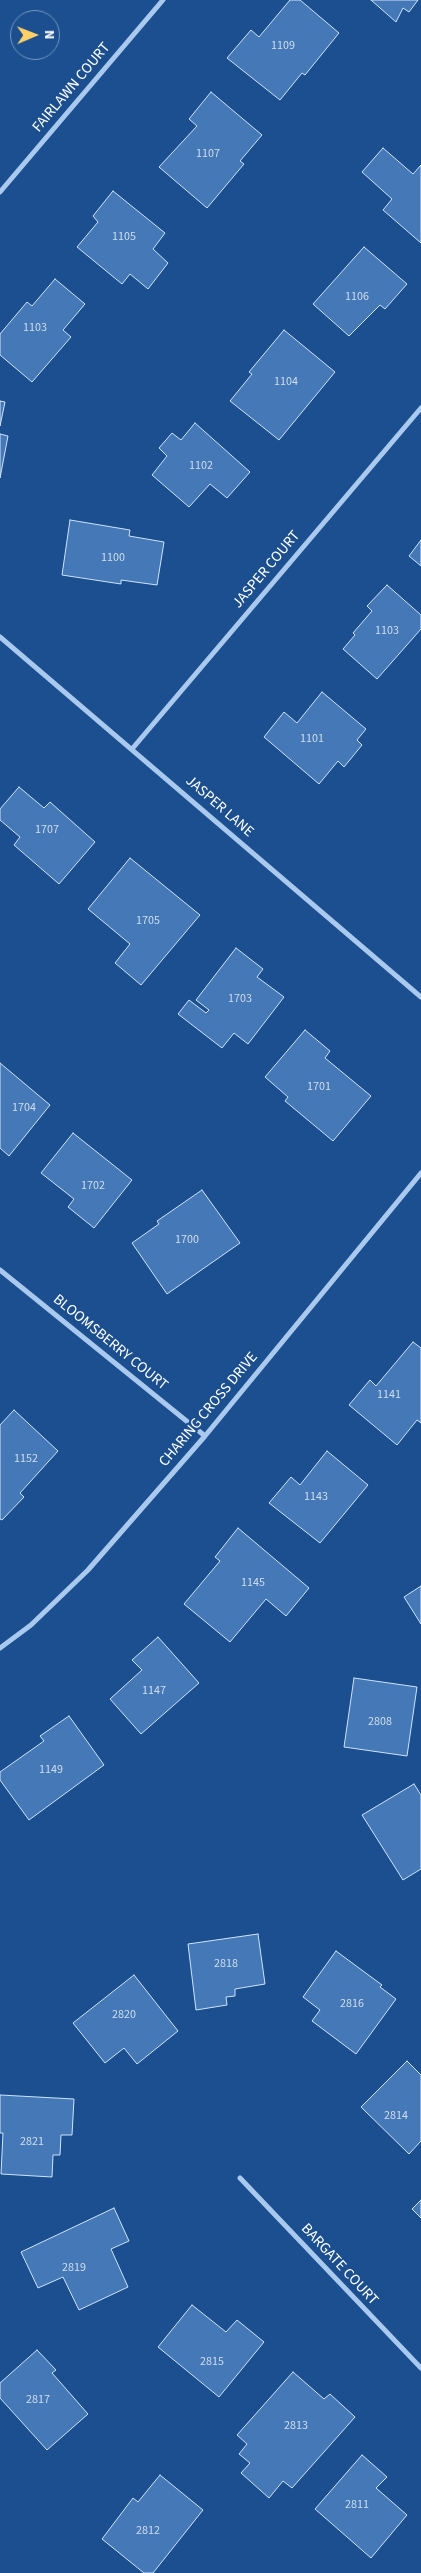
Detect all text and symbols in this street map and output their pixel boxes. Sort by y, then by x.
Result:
north arrow [10,10,60,60]
text: N [39,30,59,40]
street label: FAIRLAWN COURT [29,39,115,137]
house number: 1109 [271,39,295,53]
house number: 1107 [196,147,220,161]
house number: 1105 [112,230,136,244]
house number: 1106 [345,290,369,304]
house number: 1103 [23,321,47,335]
house number: 1104 [274,375,298,389]
house number: 1102 [189,459,213,473]
street label: JASPER COURT [229,528,305,612]
house number: 1100 [101,551,125,565]
house number: 1103 [375,624,399,638]
house number: 1101 [300,732,324,746]
street label: JASPER LANE [181,773,257,841]
house number: 1707 [35,823,59,837]
house number: 1705 [136,914,160,928]
house number: 1703 [228,992,252,1006]
house number: 1701 [307,1080,331,1094]
house number: 1704 [12,1101,36,1115]
house number: 1702 [81,1179,105,1193]
house number: 1700 [175,1233,199,1247]
street label: BLOOMSBERRY COURT [49,1291,171,1395]
street label: CHARING CROSS DRIVE [156,1349,262,1471]
house number: 1141 [377,1388,401,1402]
house number: 1152 [14,1452,38,1466]
house number: 1143 [304,1490,328,1504]
house number: 1145 [241,1576,265,1590]
house number: 1147 [142,1684,166,1698]
house number: 2808 [368,1715,392,1729]
house number: 1149 [39,1763,63,1777]
house number: 2818 [214,1957,238,1971]
house number: 2816 [340,1997,364,2011]
house number: 2820 [112,2008,136,2022]
house number: 2814 [384,2109,408,2123]
house number: 2821 [20,2135,44,2149]
street label: BARGATE COURT [297,2220,381,2310]
house number: 2819 [62,2261,86,2275]
house number: 2815 [200,2355,224,2369]
house number: 2817 [26,2393,50,2407]
house number: 2813 [284,2419,308,2433]
house number: 2811 [345,2498,369,2512]
house number: 2812 [136,2524,160,2538]

